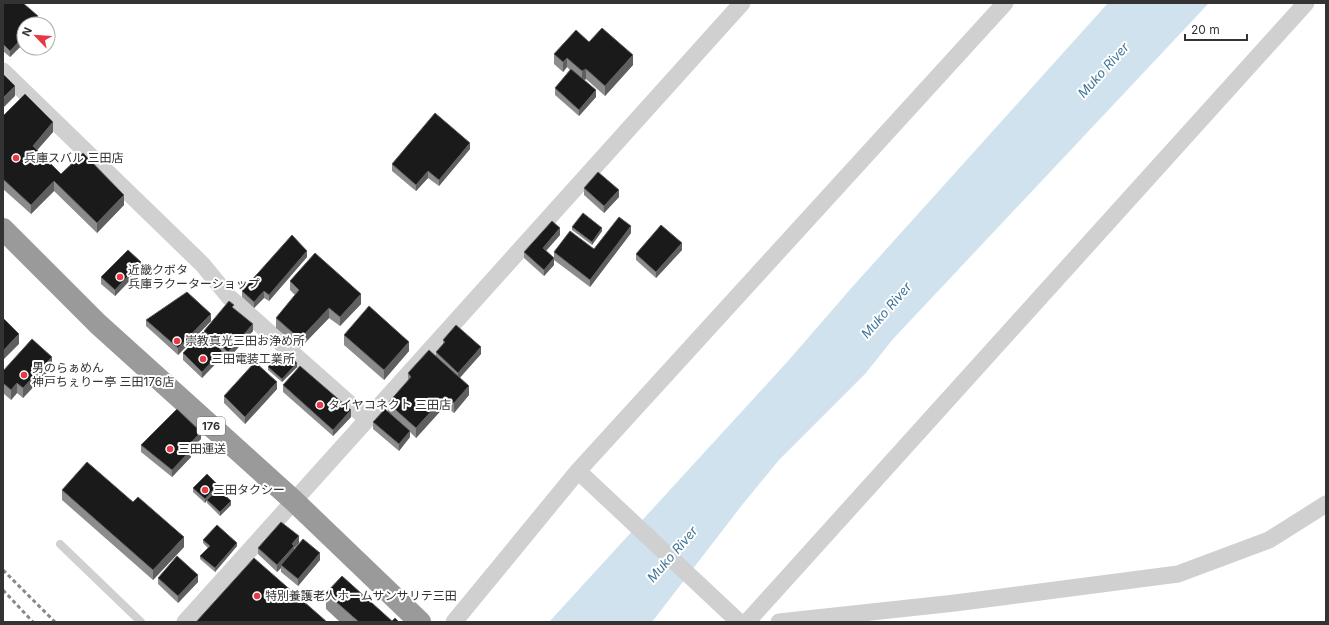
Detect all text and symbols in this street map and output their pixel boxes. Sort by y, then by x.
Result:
north arrow [16,16,56,56]
scale bar [1185,16,1247,42]
text: 20 m [1191,22,1220,37]
text: N [19,25,35,39]
water label: Muko River [1074,38,1133,101]
place label: 兵庫スバル 三田店 [24,150,123,165]
marker: 兵庫スバル 三田店 [11,153,21,163]
place label: 近畿クボタ 兵庫ラクーターショップ [128,262,260,291]
marker: 近畿クボタ 兵庫ラクーターショップ [115,272,125,282]
water label: Muko River [857,278,915,341]
place label: 崇教真光三田お浄め所 [185,333,305,348]
marker: 崇教真光三田お浄め所 [172,336,182,346]
place label: 三田電装工業所 [211,351,295,366]
marker: 三田電装工業所 [198,354,208,364]
place label: 男のらぁめん 神戸ちぇりー亭 三田176店 [32,360,174,389]
marker: 男のらぁめん 神戸ちぇりー亭 三田176店 [19,370,29,380]
place label: タイヤコネクト 三田店 [328,397,451,412]
marker: タイヤコネクト 三田店 [315,400,325,410]
road number: 176 [197,417,225,435]
place label: 三田運送 [178,441,226,456]
marker: 三田運送 [165,444,175,454]
place label: 三田タクシー [213,482,285,497]
marker: 三田タクシー [200,485,210,495]
water label: Muko River [643,522,701,585]
place label: 特別養護老人ホームサンサリテ三田 [265,588,457,603]
marker: 特別養護老人ホームサンサリテ三田 [252,591,262,601]

